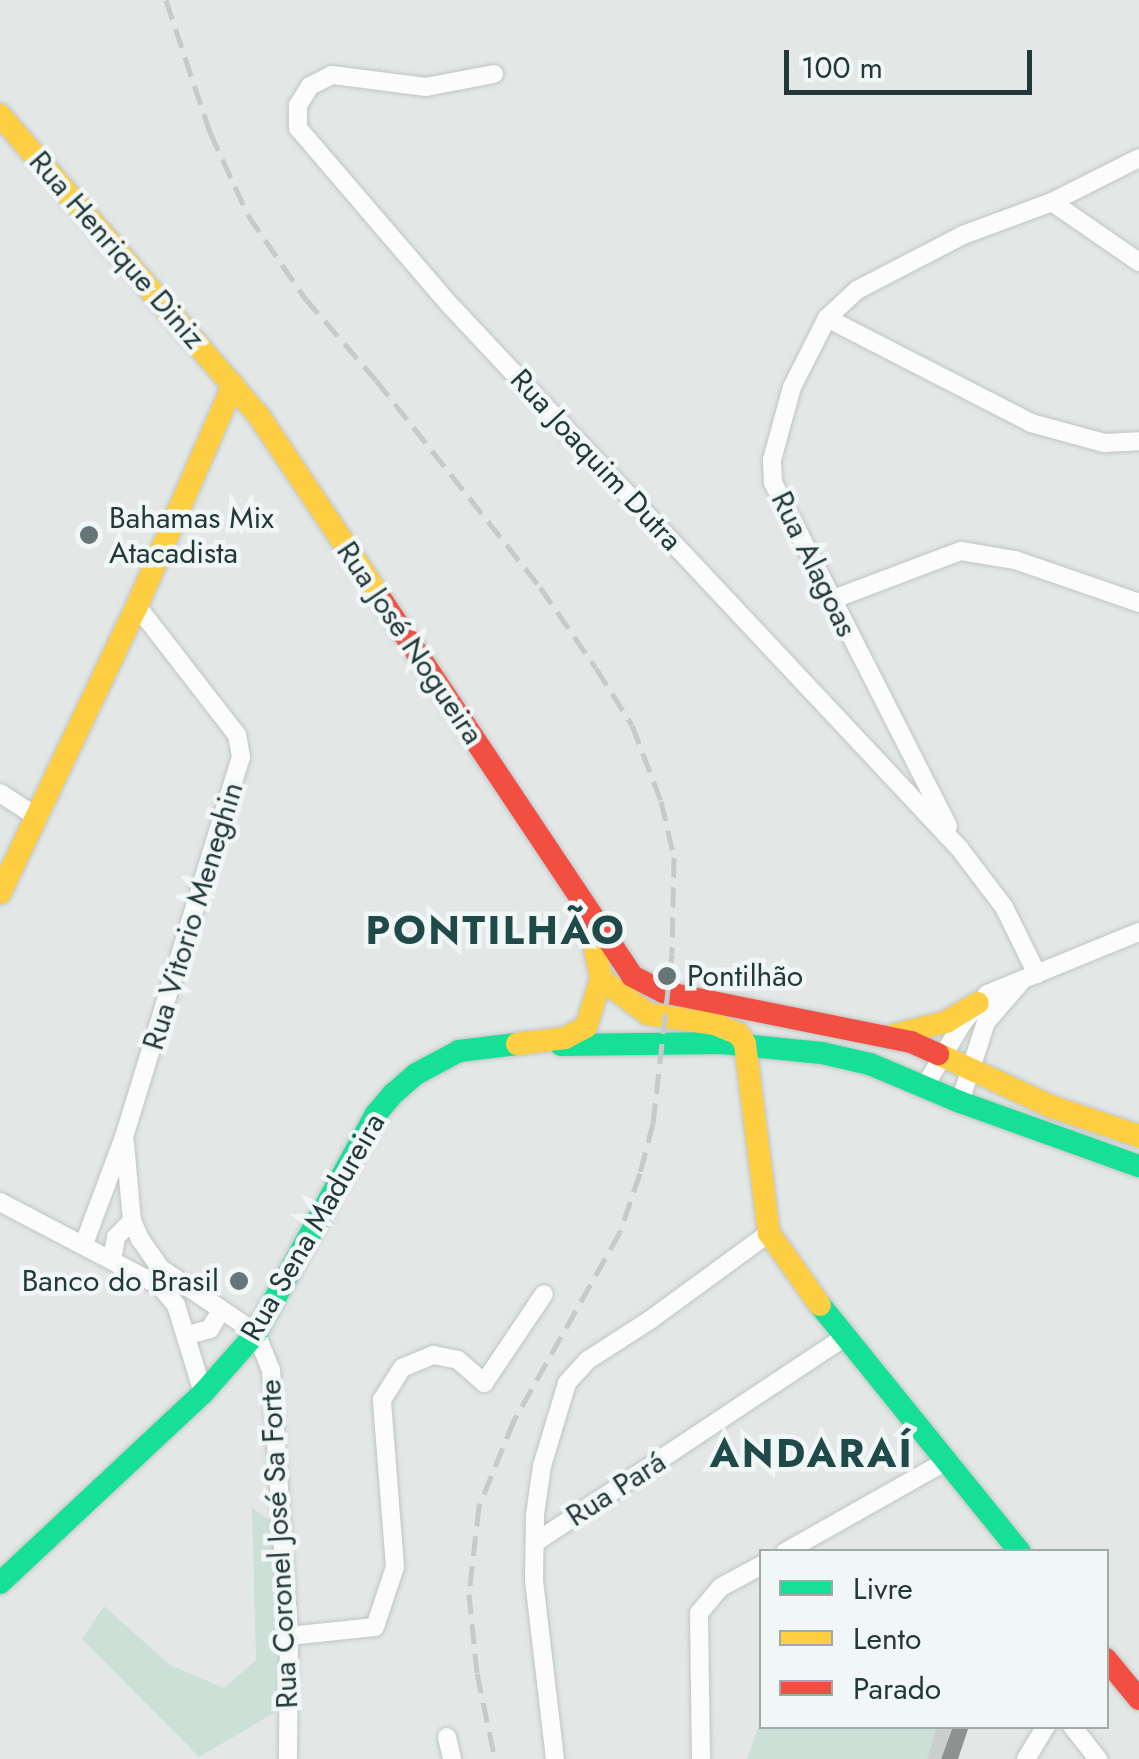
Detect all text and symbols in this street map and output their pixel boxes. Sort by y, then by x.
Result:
scale bar [789,30,1036,92]
text: 100 m [801,46,883,89]
street label: Rua Henrique Diniz [22,144,212,356]
street label: Rua Joaquim Dutra [503,362,689,558]
street label: Rua Alagoas [763,486,865,642]
place label: Bahamas Mix Atacadista [109,500,274,570]
marker: Bahamas Mix Atacadista [78,524,100,546]
street label: Rua José Nogueira [329,535,491,751]
street label: Rua Vitorio Meneghin [135,778,251,1054]
district label: PONTILHÃO [366,906,626,954]
place label: Pontilhão [687,958,803,994]
marker: Pontilhão [656,965,678,987]
street label: Rua Sena Madureira [233,1107,393,1347]
place label: Banco do Brasil [22,1263,219,1299]
marker: Banco do Brasil [228,1270,250,1292]
street label: Rua Coronel José Sa Forte [252,1378,306,1710]
district label: ANDARAÍ [710,1429,914,1477]
street label: Rua Pará [560,1444,672,1534]
legend [759,1549,1109,1729]
text: Livre [853,1567,913,1610]
text: Lento [853,1617,921,1660]
text: Parado [853,1667,941,1710]

